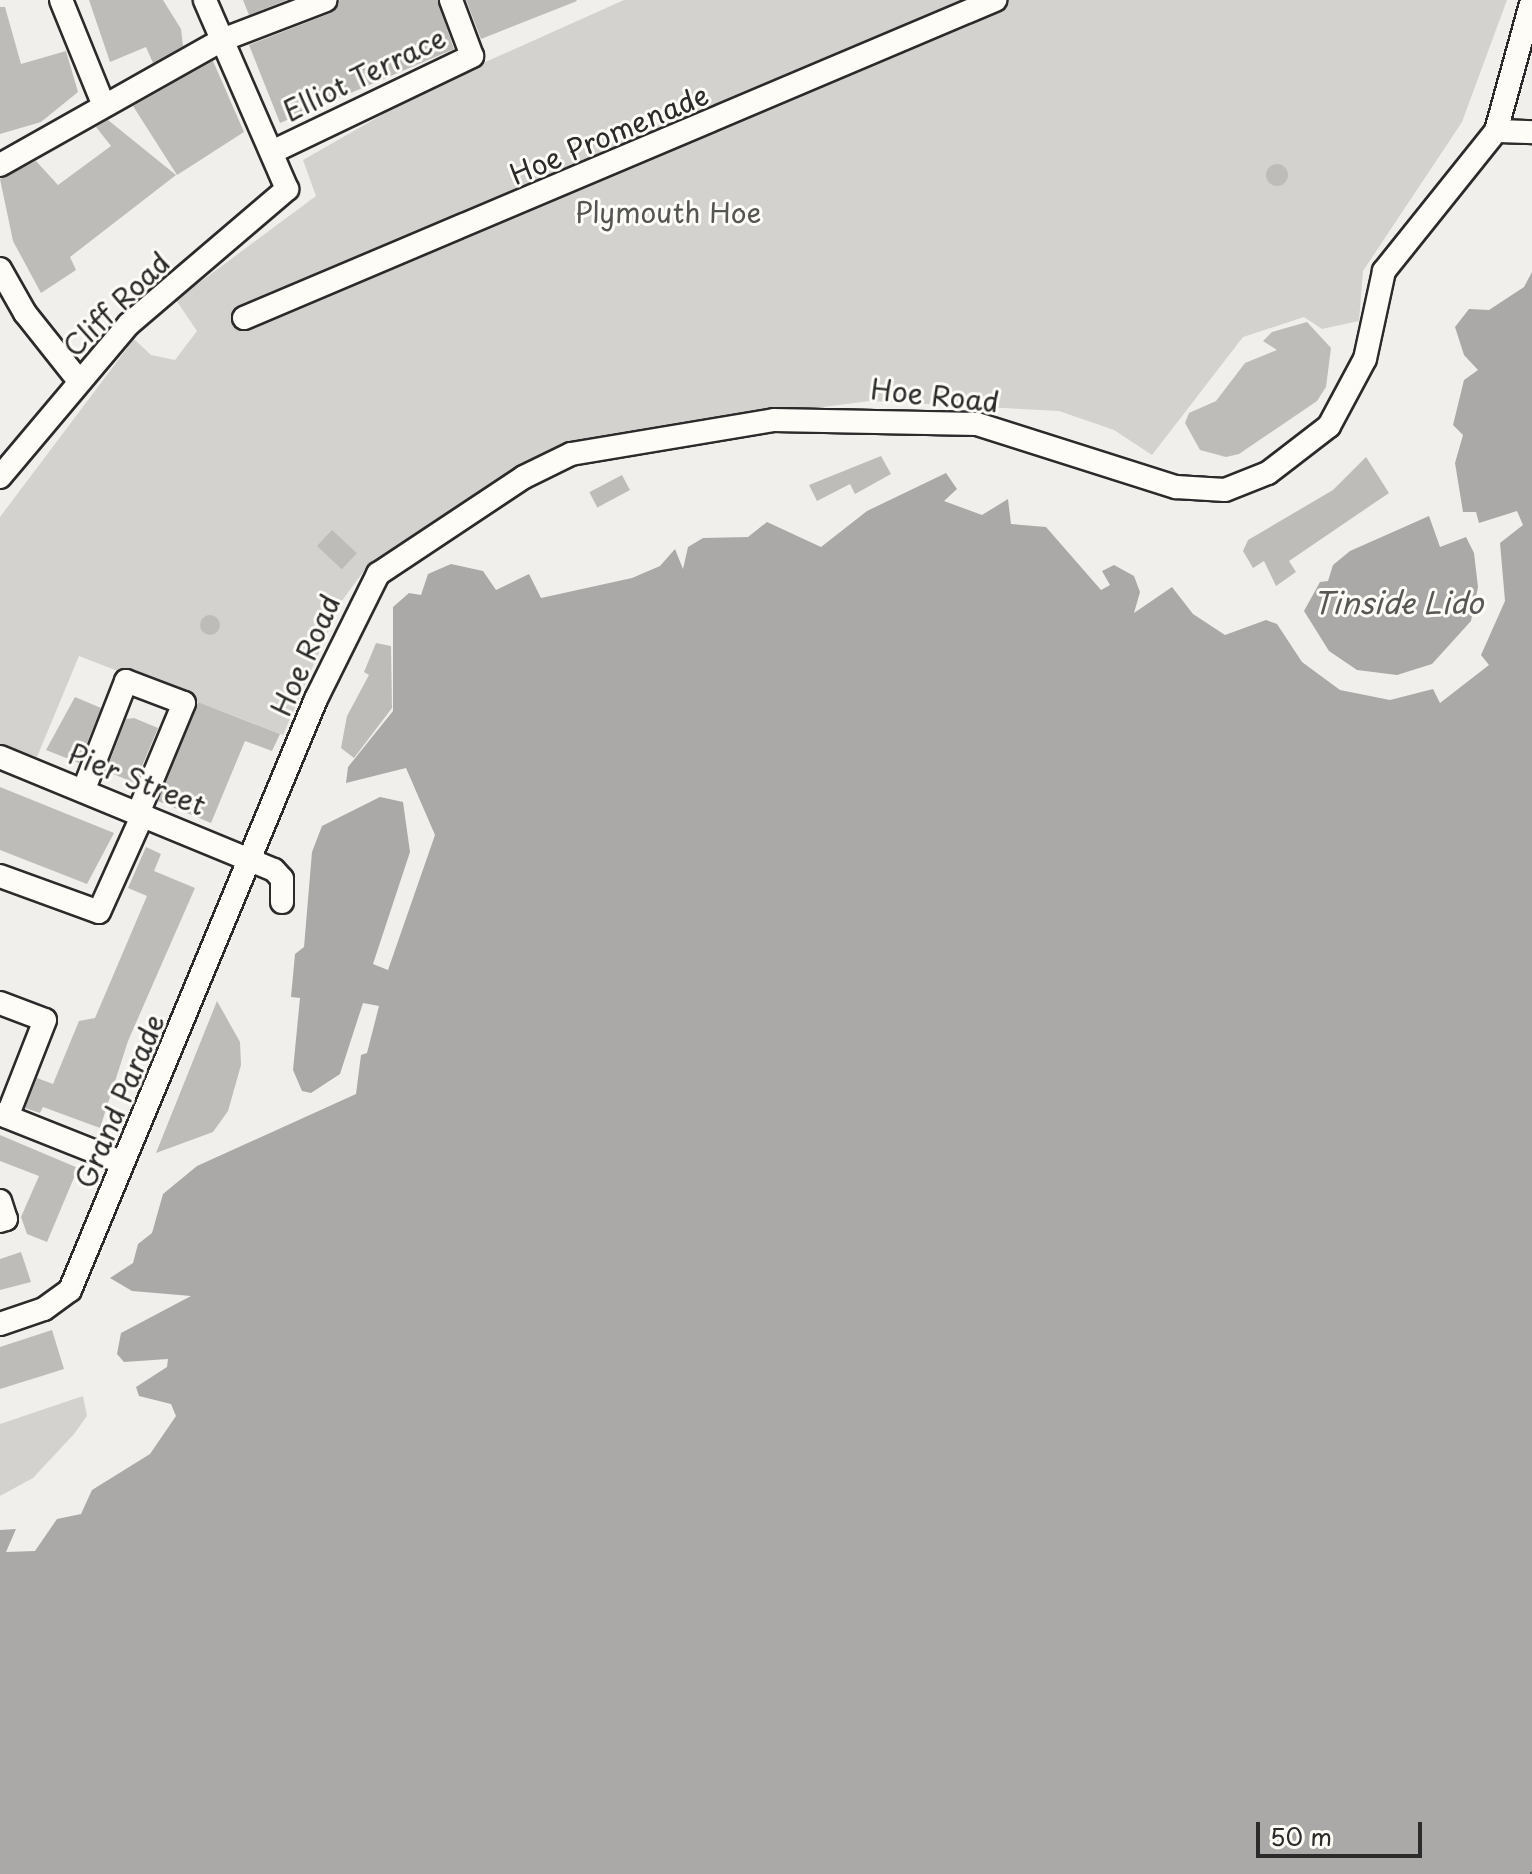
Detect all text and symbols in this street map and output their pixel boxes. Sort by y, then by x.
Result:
street label: Elliot Terrace [277,20,451,128]
street label: Hoe Promenade [505,77,713,191]
park label: Plymouth Hoe [575,195,761,229]
street label: Cliff Road [55,245,177,363]
street label: Hoe Road [869,372,1001,418]
water label: Tinside Lido [1312,584,1484,620]
street label: Hoe Road [263,589,347,721]
street label: Pier Street [63,736,211,822]
street label: Grand Parade [67,1008,171,1194]
scale bar [1260,1806,1426,1856]
text: 50 m [1270,1818,1332,1854]

